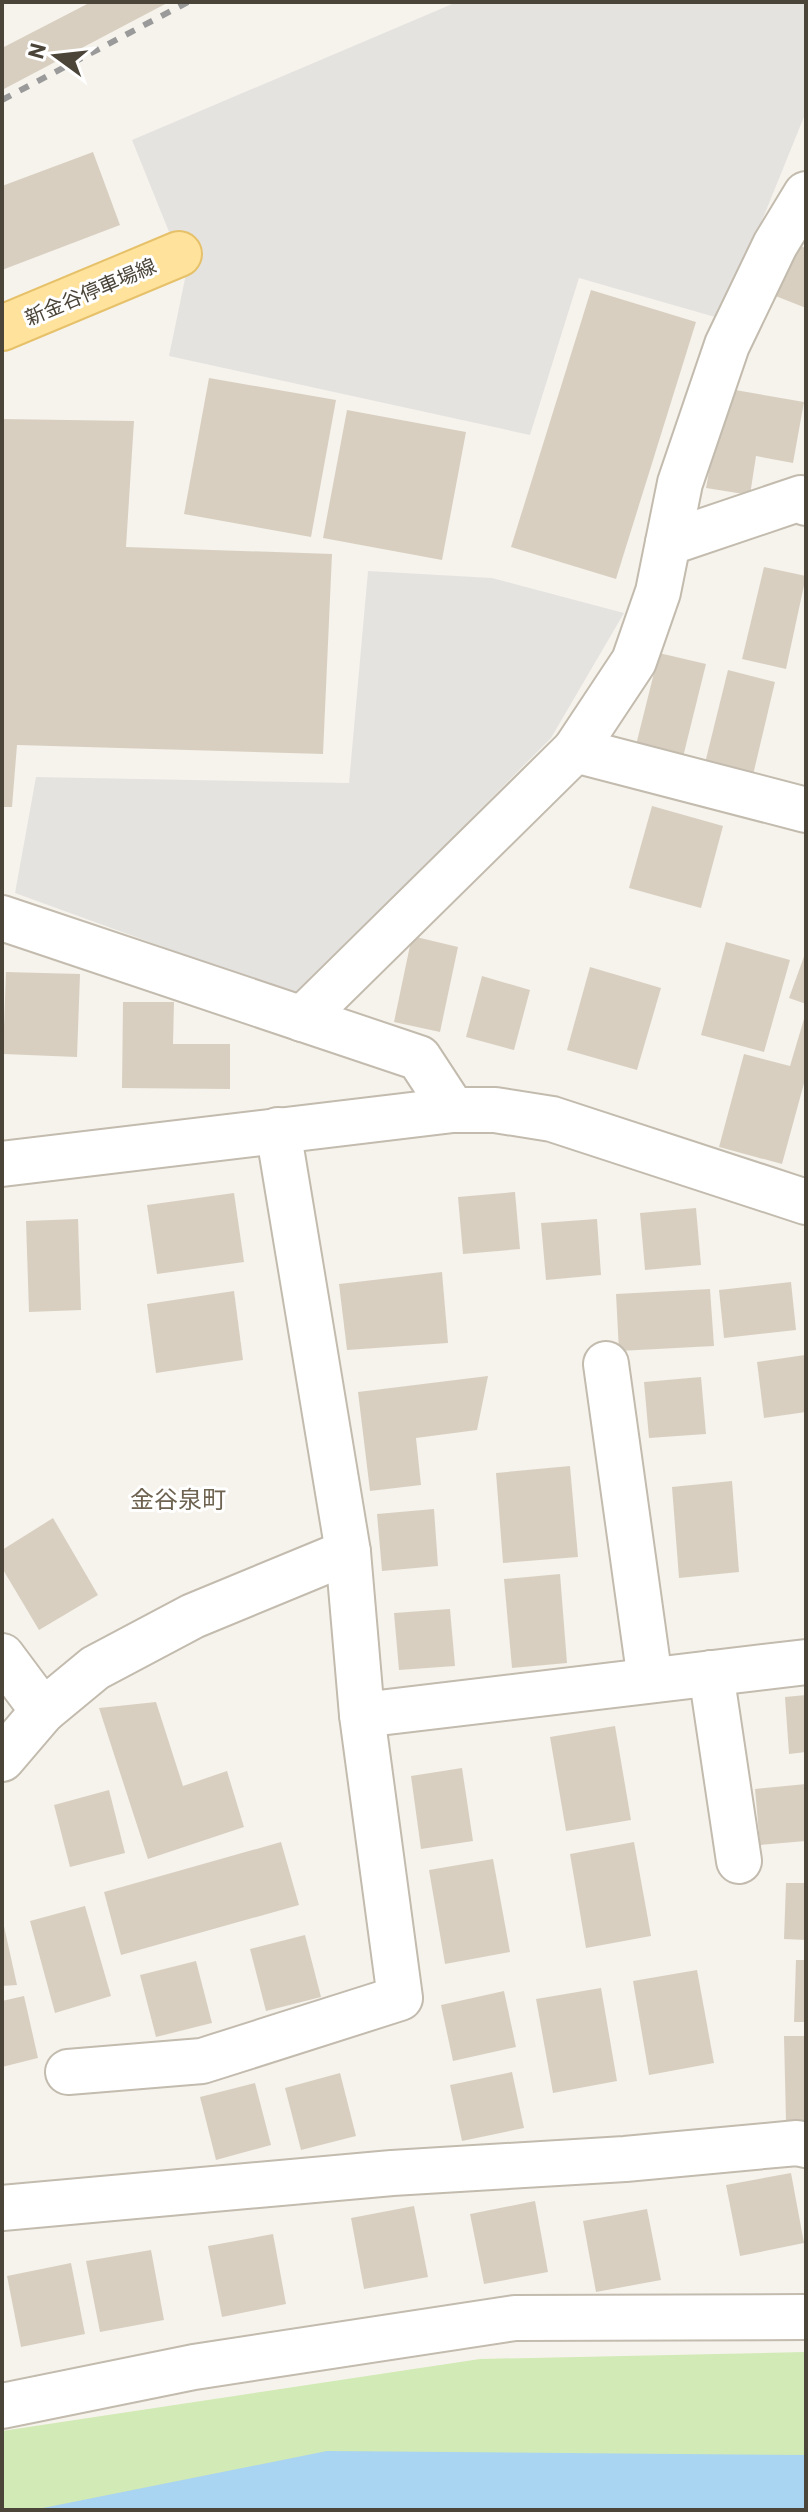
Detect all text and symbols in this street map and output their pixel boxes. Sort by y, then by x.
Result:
north arrow [16,16,96,96]
text: N [21,40,50,61]
street label: 新金谷停車場線 [21,253,159,329]
district label: 金谷泉町 [130,1484,226,1513]

